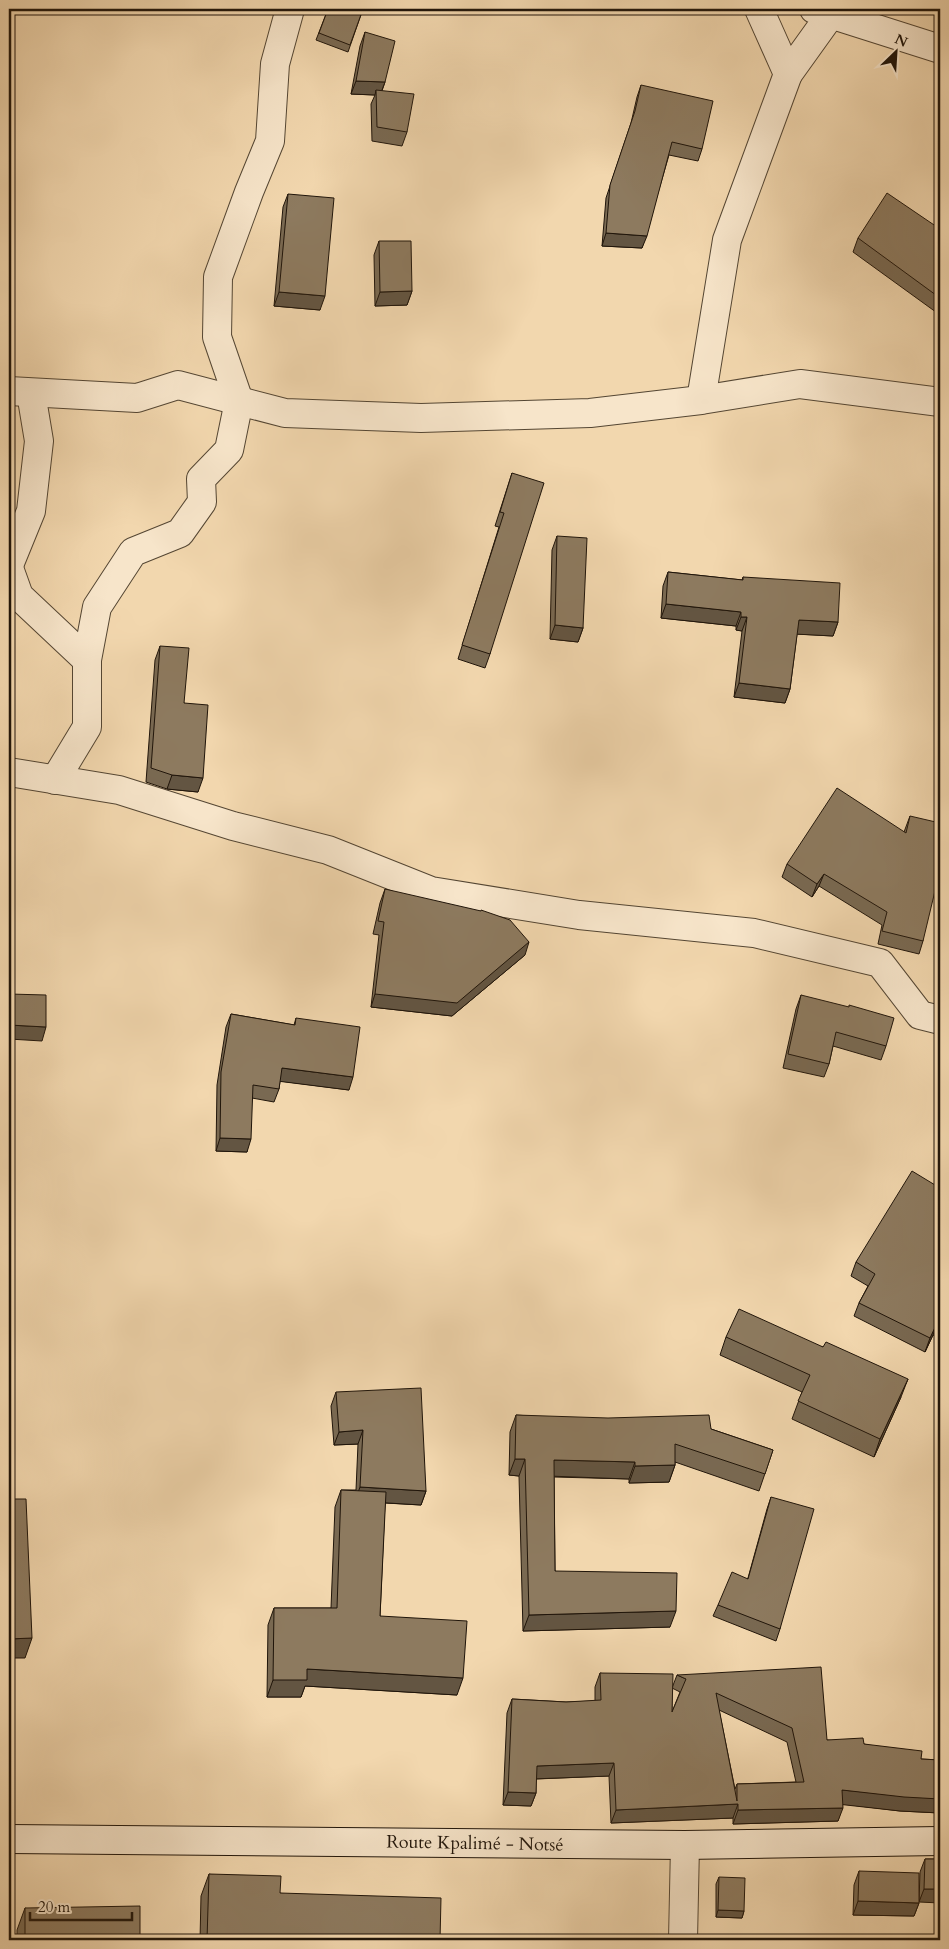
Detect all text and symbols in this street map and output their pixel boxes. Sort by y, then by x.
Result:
north arrow [872,28,922,78]
text: N [892,29,911,52]
street label: Route Kpalimé - Notsé [386,1829,564,1858]
scale bar [30,1889,132,1921]
text: 20 m [38,1897,70,1917]

